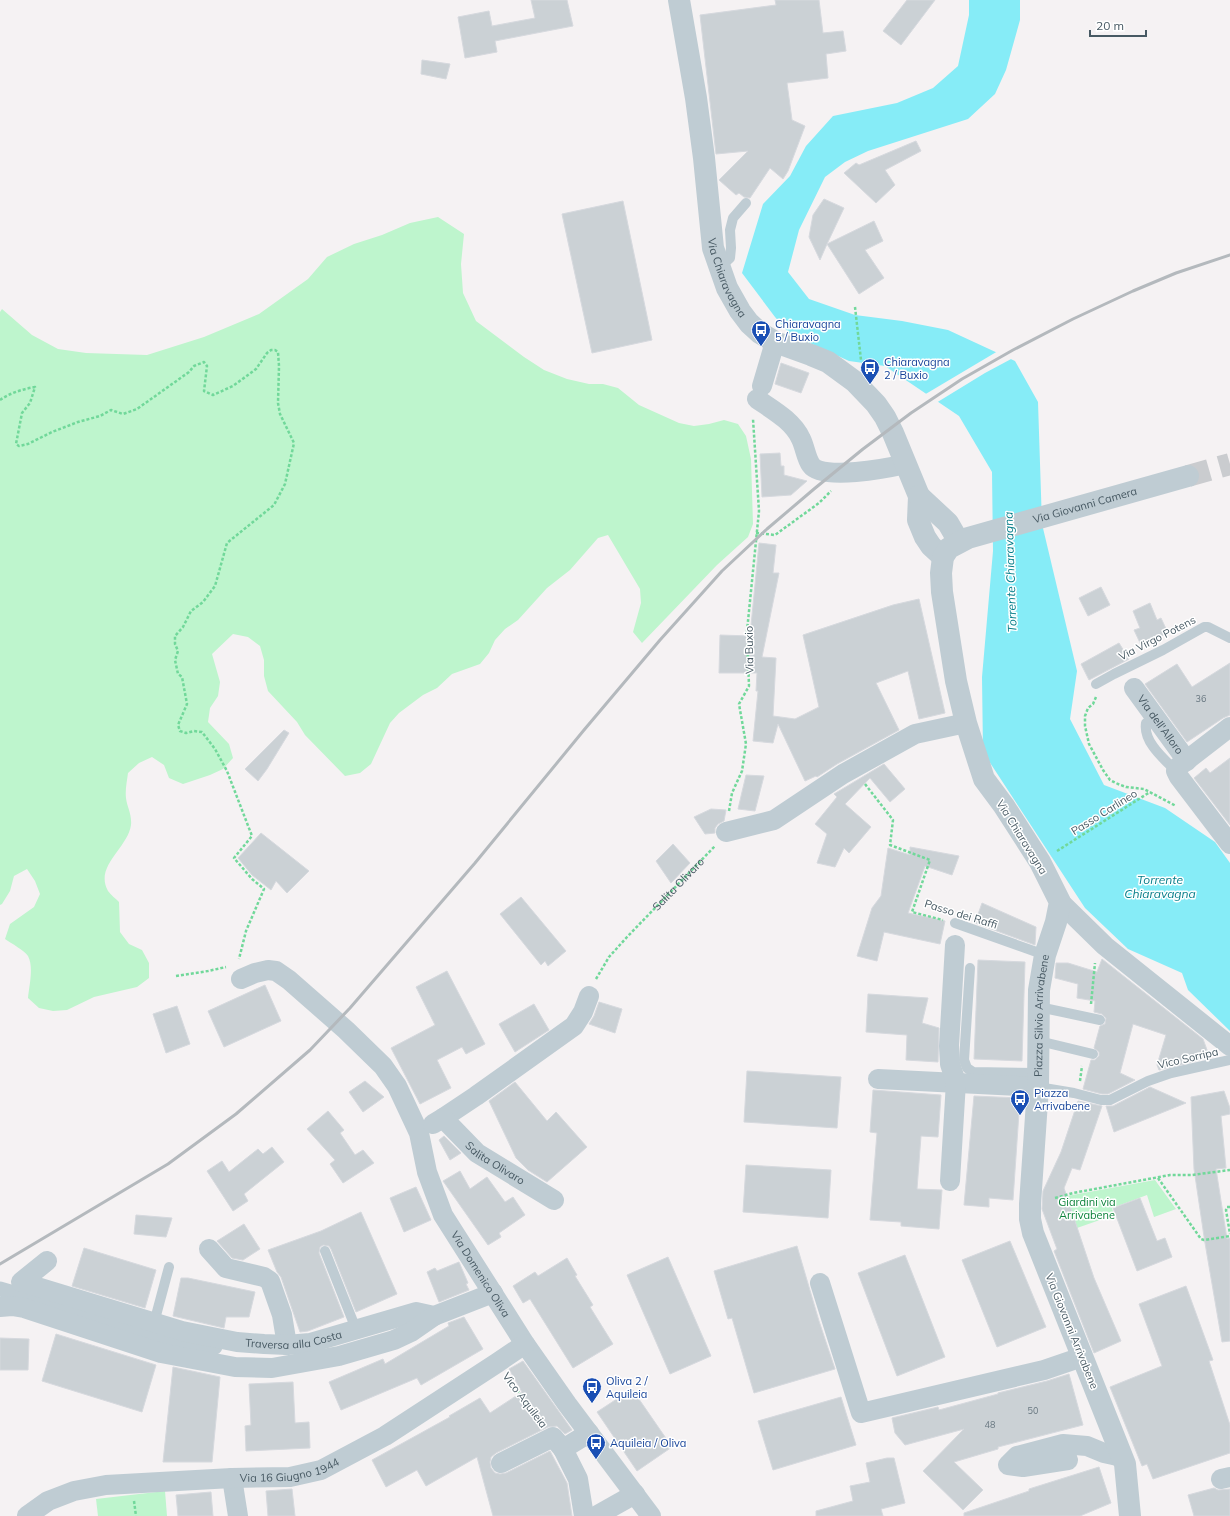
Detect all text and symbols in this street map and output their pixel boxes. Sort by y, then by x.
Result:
scale bar [1090,12,1146,38]
text: 20 m [1096,18,1124,33]
street label: Via Chiaravagna [705,237,750,320]
place label: Chiaravagna 5 / Buxio [775,317,841,344]
bus stop icon: Chiaravagna 5 / Buxio [750,319,772,347]
place label: Chiaravagna 2 / Buxio [884,355,950,382]
bus stop icon: Chiaravagna 2 / Buxio [859,357,881,385]
street label: Via Giovanni Camera [1031,484,1139,526]
water label: Torrente Chiaravagna [1000,511,1020,633]
street label: Via Virgo Potens [1116,613,1198,663]
street label: Via Buxio [742,626,756,674]
street label: Via dell'Alloro [1134,692,1187,757]
house number: 36 [1196,693,1206,704]
street label: Passo Carlineo [1068,786,1140,838]
street label: Via Chiaravagna [993,797,1051,877]
street label: Salita Olivaro [649,855,707,914]
water label: Torrente Chiaravagna [1124,872,1196,901]
street label: Passo dei Raffi [923,896,999,932]
street label: Piazza Silvio Arrivabene [1031,953,1052,1077]
street label: Vico Sorripa [1156,1044,1220,1072]
place label: Piazza Arrivabene [1034,1086,1090,1113]
bus stop icon: Piazza Arrivabene [1009,1088,1031,1116]
street label: Salita Olivaro [462,1138,527,1187]
park label: Giardini via Arrivabene [1058,1195,1116,1222]
street label: Via Domenico Oliva [448,1228,513,1320]
street label: Via Giovanni Arrivabene [1042,1271,1102,1391]
street label: Traversa alla Costa [245,1327,343,1352]
street label: Vico Aquileia [499,1369,551,1431]
place label: Oliva 2 / Aquileia [606,1374,648,1401]
bus stop icon: Oliva 2 / Aquileia [581,1376,603,1404]
house number: 50 [1028,1405,1038,1416]
house number: 48 [985,1419,995,1430]
bus stop icon: Aquileia / Oliva [585,1432,607,1460]
place label: Aquileia / Oliva [610,1436,686,1450]
street label: Via 16 Giugno 1944 [240,1454,342,1485]

